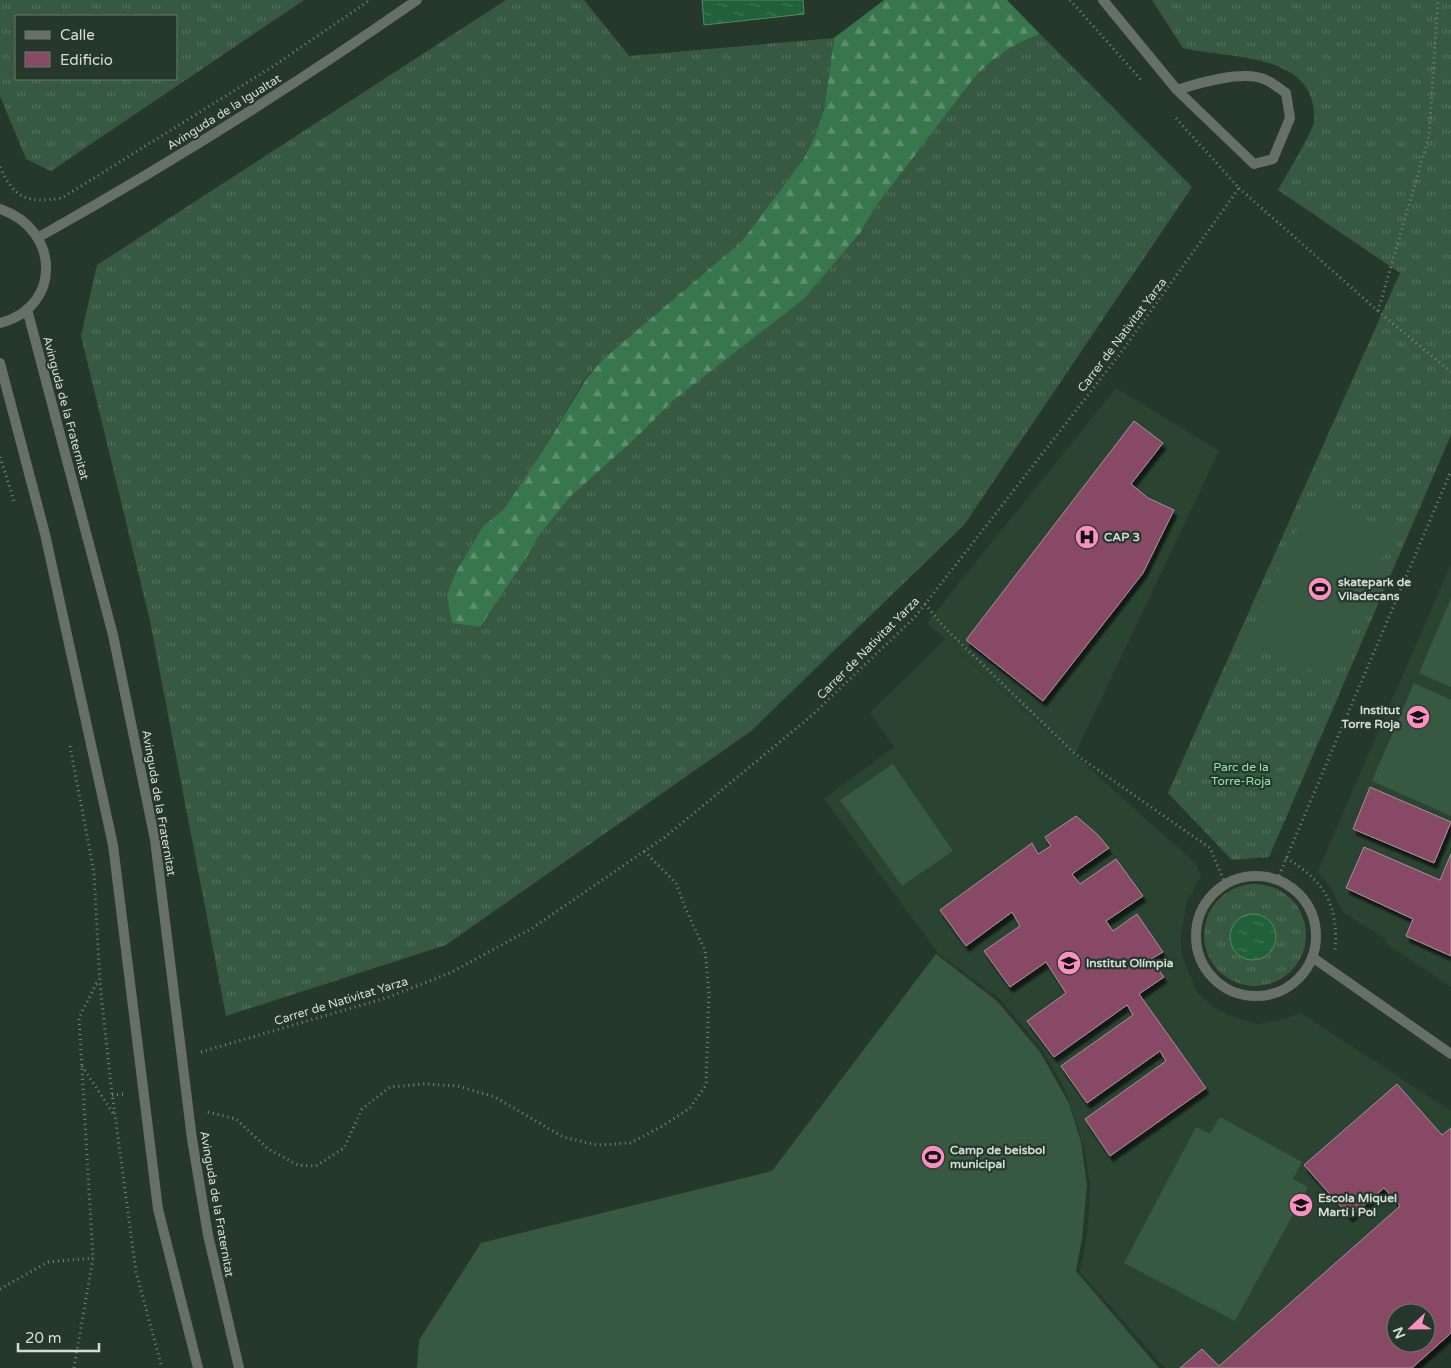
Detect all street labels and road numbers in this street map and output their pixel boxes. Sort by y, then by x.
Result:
street label: Avinguda de la Igualtat [165,71,284,153]
street label: Carrer de Nativitat Yarza [1075,275,1169,395]
street label: Avinguda de la Fraternitat [40,335,92,482]
street label: Carrer de Nativitat Yarza [814,594,922,702]
street label: Avinguda de la Fraternitat [139,729,179,877]
street label: Carrer de Nativitat Yarza [273,974,409,1028]
street label: Avinguda de la Fraternitat [197,1130,237,1278]

